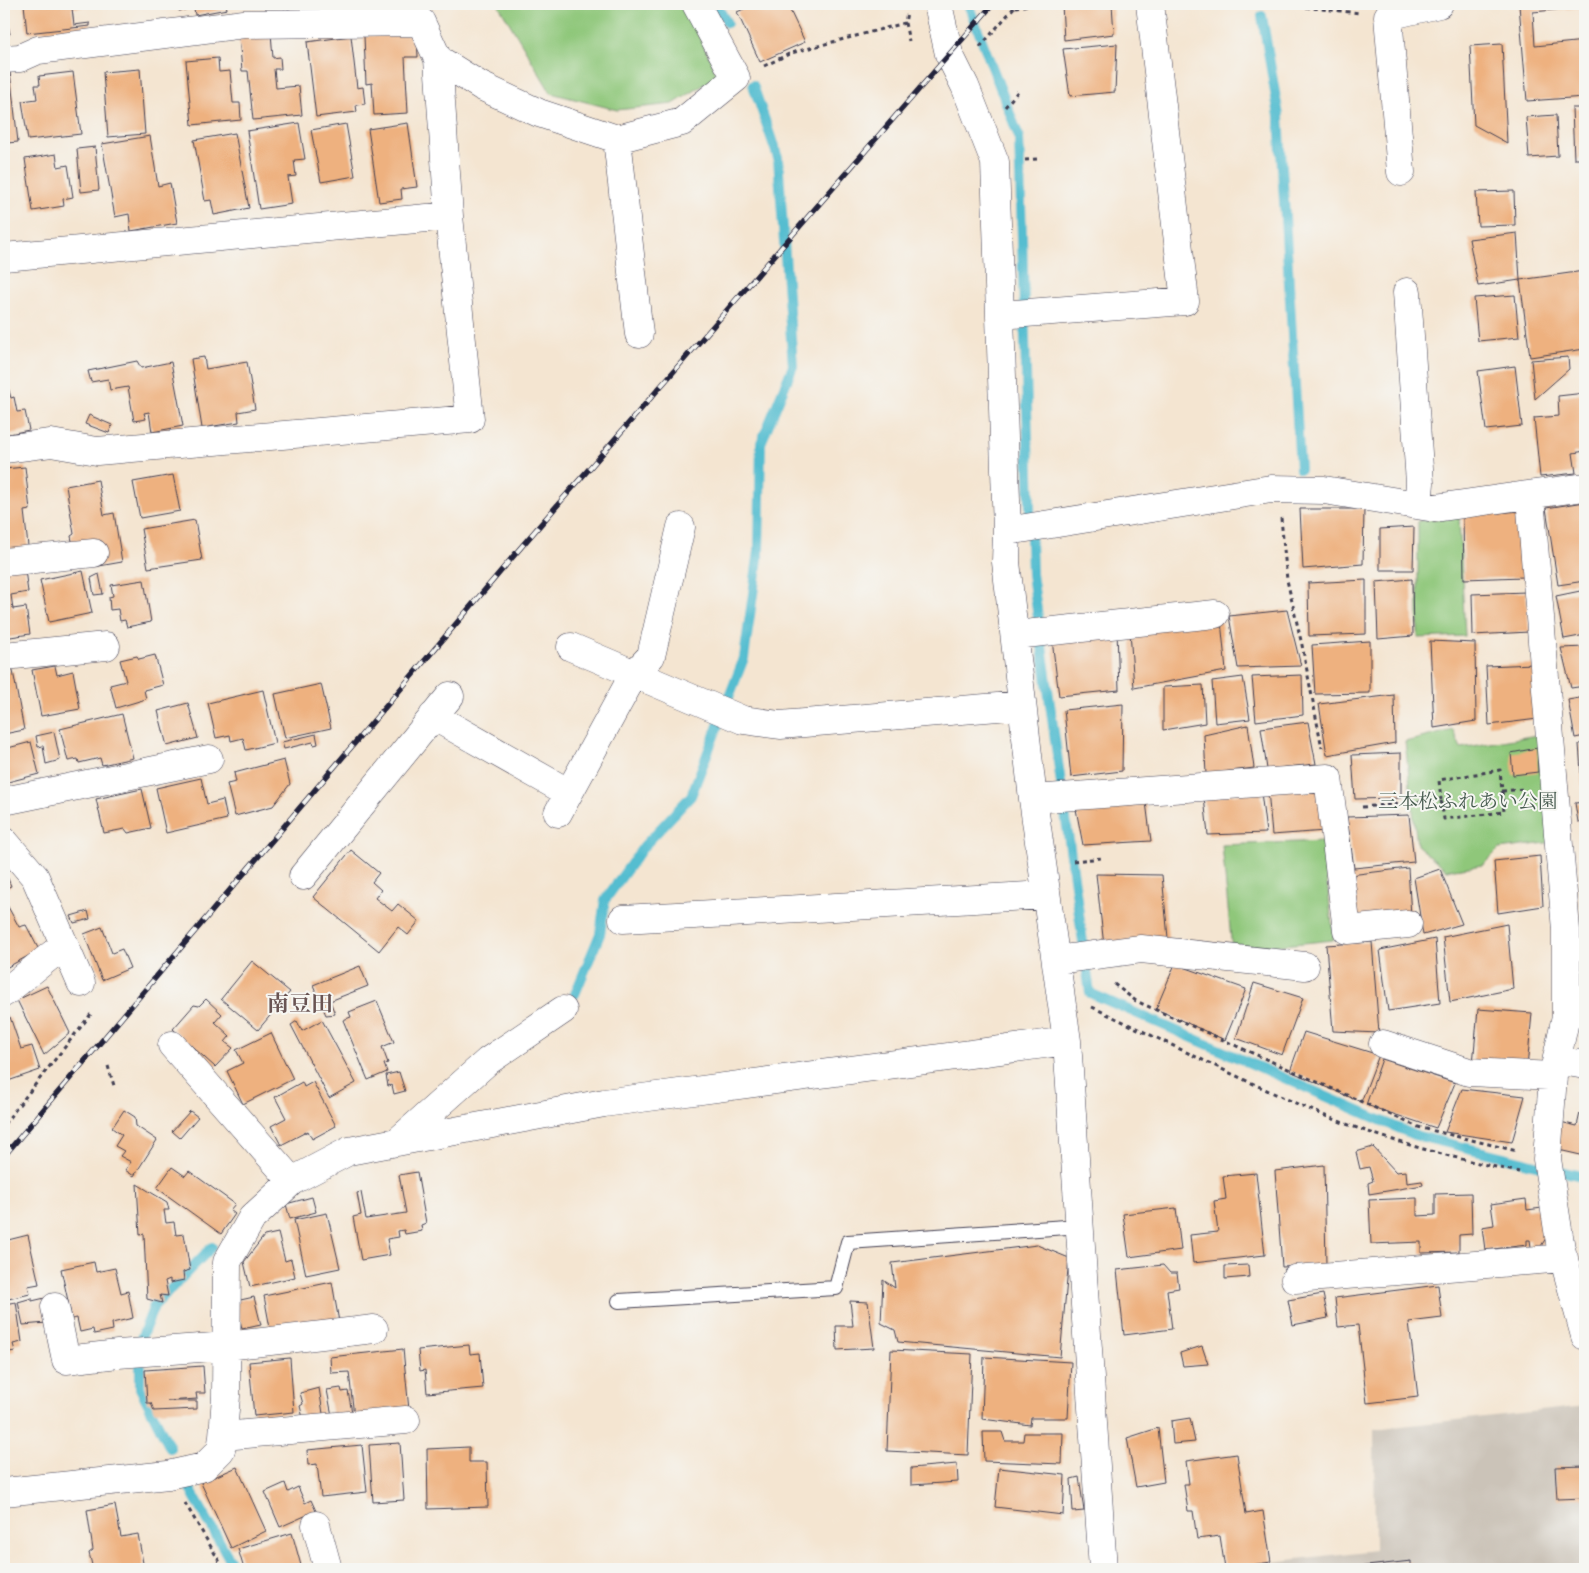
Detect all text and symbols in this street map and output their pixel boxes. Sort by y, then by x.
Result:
park label: 三本松ふれあい公園 [1378,789,1558,817]
district label: 南豆田 [267,990,333,1021]

